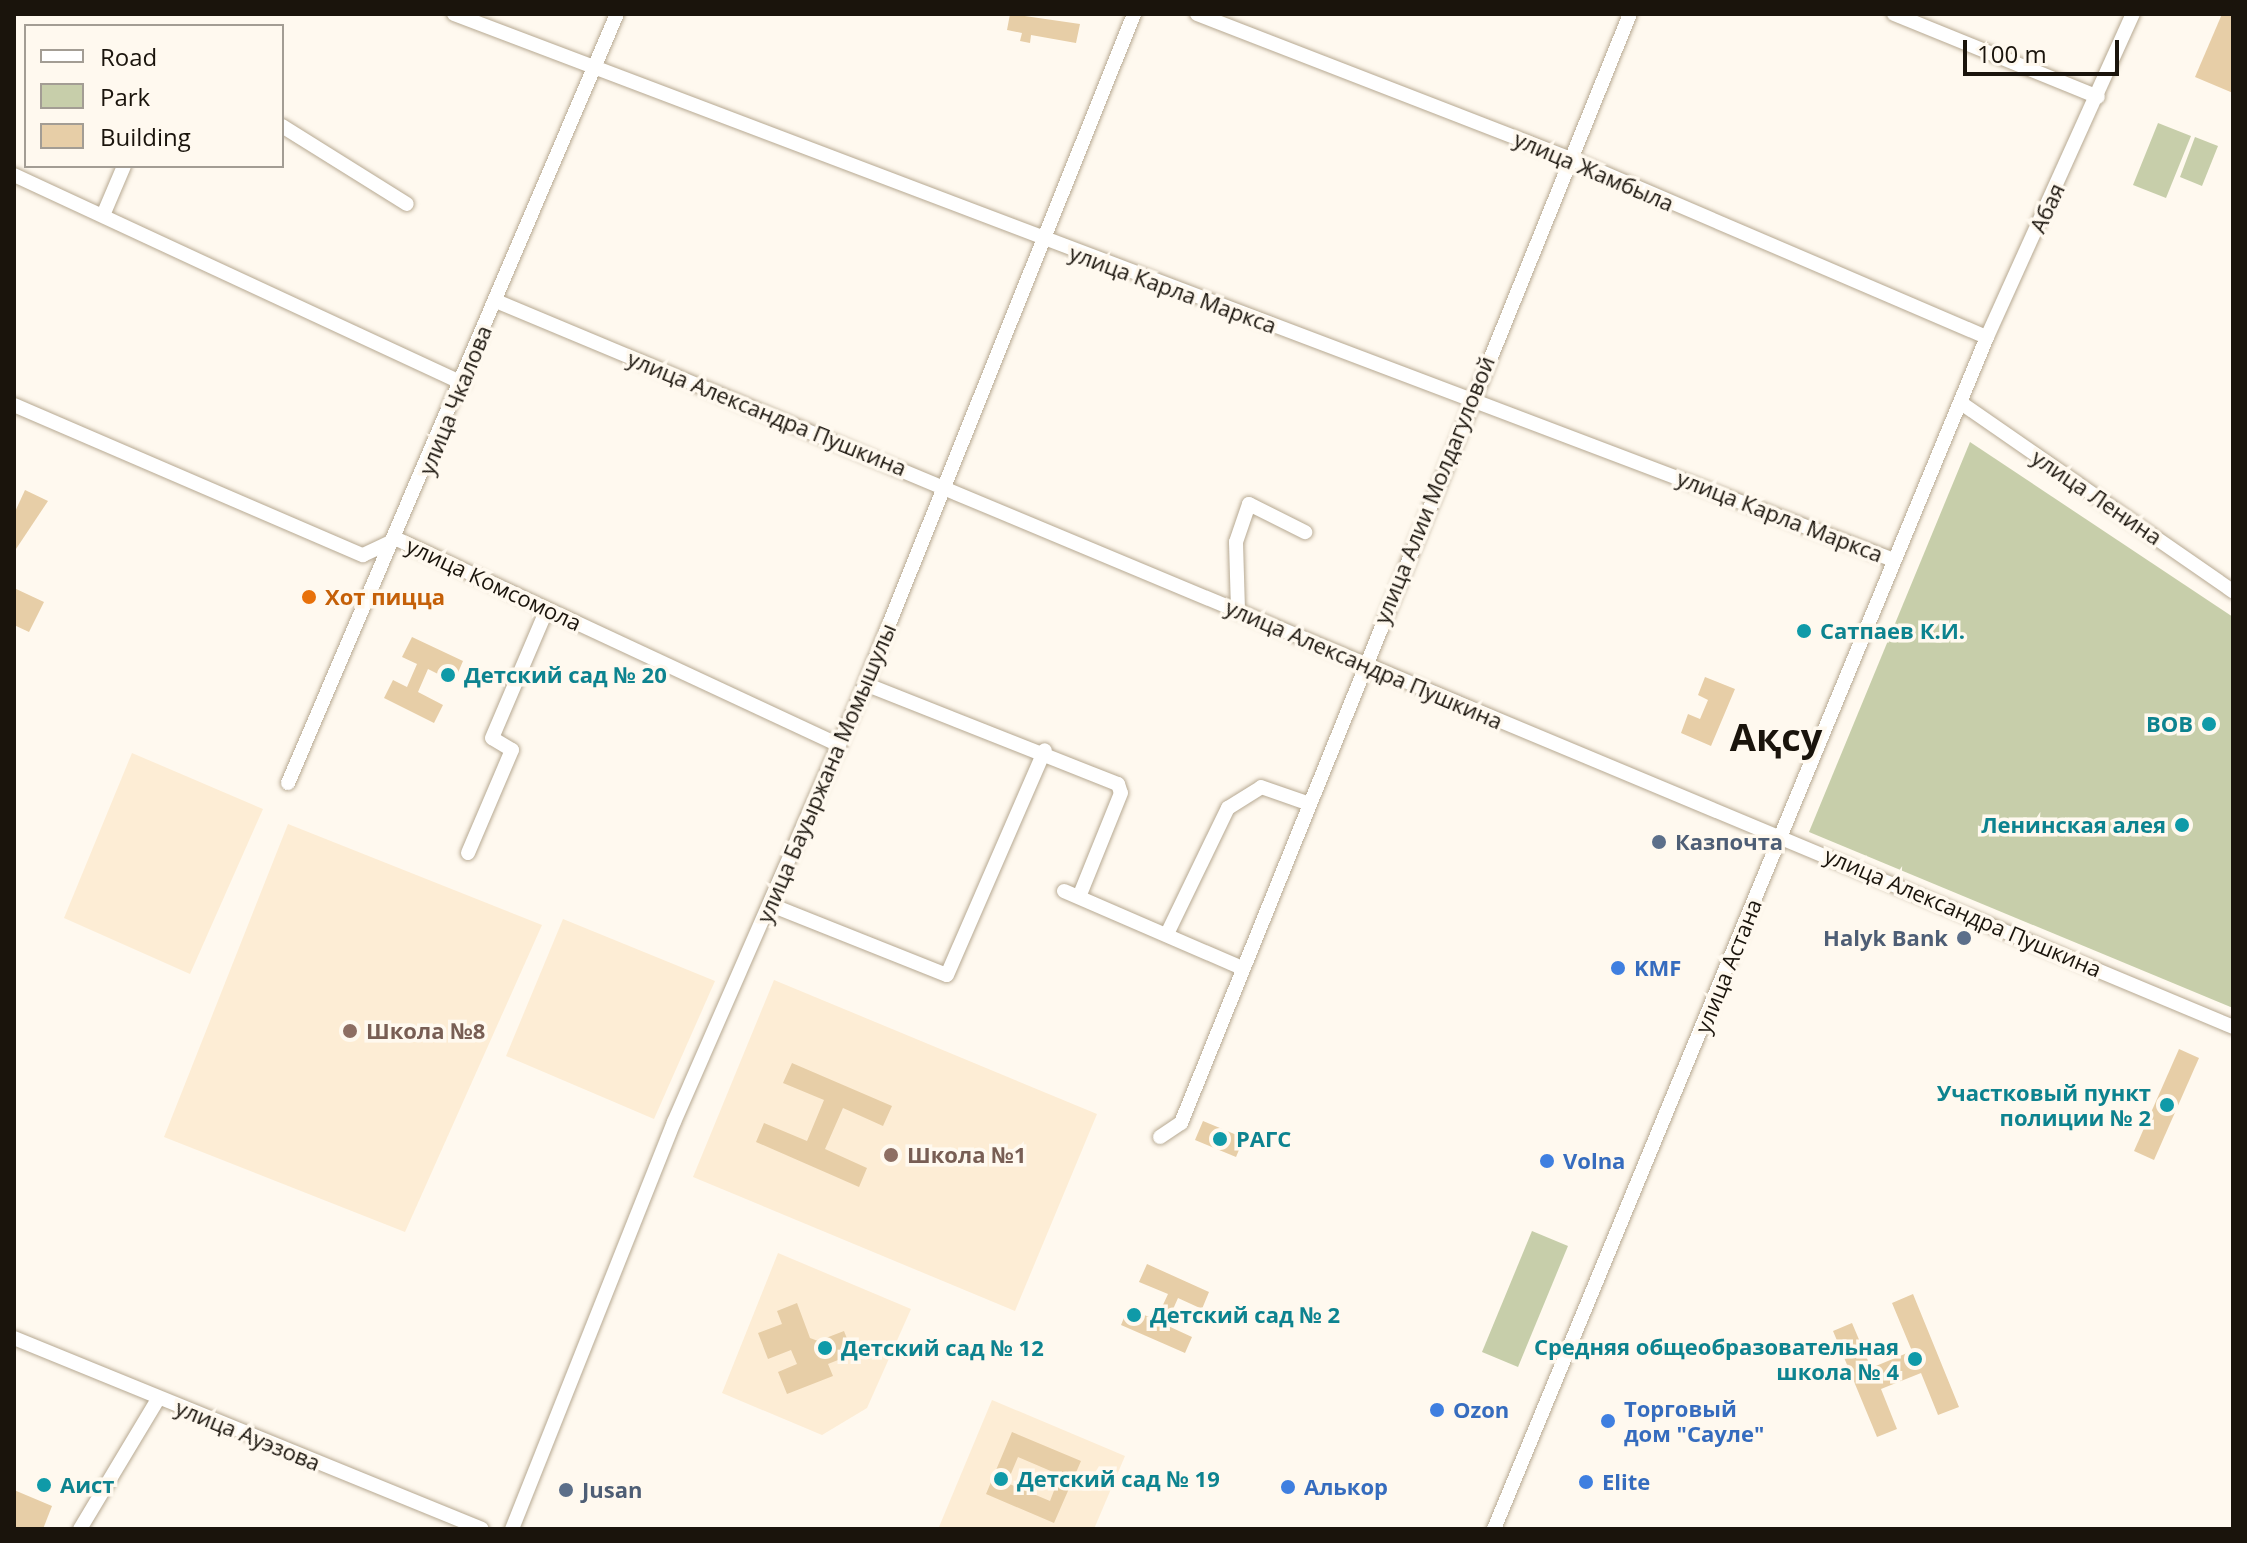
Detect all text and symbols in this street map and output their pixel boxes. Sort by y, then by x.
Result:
legend [24,24,284,168]
scale bar [1967,24,2123,74]
text: 100 m [1977,37,2047,70]
text: Road [100,40,157,73]
text: Park [100,80,150,113]
text: Building [100,120,191,153]
street label: улица Жамбыла [1510,125,1678,217]
street label: Абая [2024,179,2070,237]
street label: улица Карла Маркса [1066,239,1280,339]
street label: улица Чкалова [413,321,497,479]
street label: улица Александра Пушкина [624,345,910,481]
street label: улица Алии Молдагуловой [1368,352,1500,628]
street label: улица Ленина [2027,444,2167,550]
street label: улица Карла Маркса [1673,465,1887,567]
street label: улица Комсомола [402,532,586,636]
place label: Хот пицца [325,584,445,610]
marker: Хот пицца [300,588,318,606]
street label: улица Александра Пушкина [1222,594,1506,734]
place label: Сатпаев К.И. [1820,618,1965,644]
street label: улица Бауыржана Момышулы [751,619,901,927]
marker: Сатпаев К.И. [1795,622,1813,640]
place label: Детский сад № 20 [464,662,667,688]
marker: Детский сад № 20 [439,666,457,684]
place label: ВОВ [2146,711,2193,737]
district label: Ақсу [1730,714,1822,760]
marker: ВОВ [2200,715,2218,733]
place label: Ленинская алея [1981,812,2166,838]
marker: Ленинская алея [2173,816,2191,834]
place label: Казпочта [1675,829,1783,855]
marker: Казпочта [1650,833,1668,851]
street label: улица Александра Пушкина [1821,842,2105,982]
street label: улица Астана [1689,895,1767,1037]
place label: Halyk Bank [1823,925,1948,951]
marker: Halyk Bank [1955,929,1973,947]
place label: KMF [1634,955,1681,981]
marker: KMF [1609,959,1627,977]
place label: Школа №8 [366,1018,485,1044]
marker: Школа №8 [341,1022,359,1040]
place label: Участковый пункт полиции № 2 [1937,1079,2151,1130]
marker: Участковый пункт полиции № 2 [2158,1096,2176,1114]
place label: РАГС [1236,1126,1291,1152]
marker: РАГС [1211,1130,1229,1148]
place label: Школа №1 [907,1142,1026,1168]
marker: Школа №1 [882,1146,900,1164]
place label: Volna [1563,1148,1625,1174]
marker: Volna [1538,1152,1556,1170]
place label: Детский сад № 2 [1150,1302,1340,1328]
marker: Детский сад № 2 [1125,1306,1143,1324]
place label: Средняя общеобразовательная школа № 4 [1534,1333,1899,1384]
place label: Детский сад № 12 [841,1335,1044,1361]
marker: Детский сад № 12 [816,1339,834,1357]
marker: Средняя общеобразовательная школа № 4 [1906,1350,1924,1368]
street label: улица Ауэзова [172,1394,324,1476]
place label: Торговый дом "Сауле" [1624,1395,1764,1446]
place label: Ozon [1453,1397,1509,1423]
marker: Ozon [1428,1401,1446,1419]
marker: Торговый дом "Сауле" [1599,1412,1617,1430]
place label: Детский сад № 19 [1017,1466,1220,1492]
place label: Elite [1602,1469,1650,1495]
marker: Детский сад № 19 [992,1470,1010,1488]
place label: Аист [60,1472,115,1498]
marker: Elite [1577,1473,1595,1491]
place label: Алькор [1304,1474,1388,1500]
marker: Аист [35,1476,53,1494]
place label: Jusan [582,1477,642,1503]
marker: Алькор [1279,1478,1297,1496]
marker: Jusan [557,1481,575,1499]

